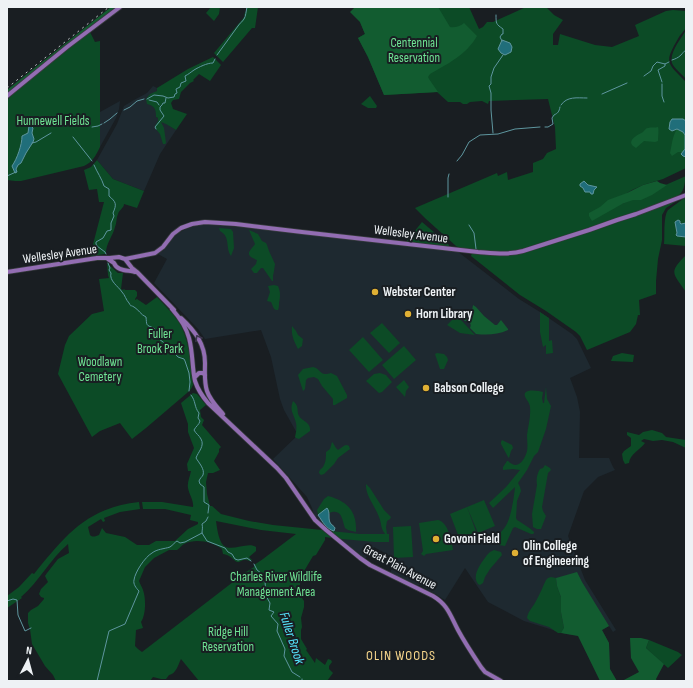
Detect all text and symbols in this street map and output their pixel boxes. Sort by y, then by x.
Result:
park label: Centennial Reservation [388,35,440,66]
park label: Hunnewell Fields [17,113,90,129]
street label: Wellesley Avenue [373,222,449,246]
street label: Wellesley Avenue [22,241,98,267]
place label: Webster Center [383,284,456,300]
marker: Webster Center [370,287,380,297]
place label: Horn Library [416,306,473,322]
marker: Horn Library [403,309,413,319]
park label: Fuller Brook Park [137,326,183,357]
one-way arrow [195,335,203,342]
park label: Woodlawn Cemetery [78,354,122,385]
place label: Babson College [434,380,504,396]
marker: Babson College [421,383,431,393]
place label: Govoni Field [444,531,500,547]
marker: Govoni Field [431,534,441,544]
place label: Olin College of Engineering [523,538,590,569]
street label: Great Plain Avenue [360,541,440,593]
marker: Olin College of Engineering [510,548,520,558]
park label: Charles River Wildlife Management Area [230,569,322,600]
water label: Fuller Brook [276,610,309,667]
park label: Ridge Hill Reservation [202,624,254,655]
north arrow [8,640,48,680]
text: N [25,644,33,657]
district label: OLIN WOODS [366,647,436,664]

